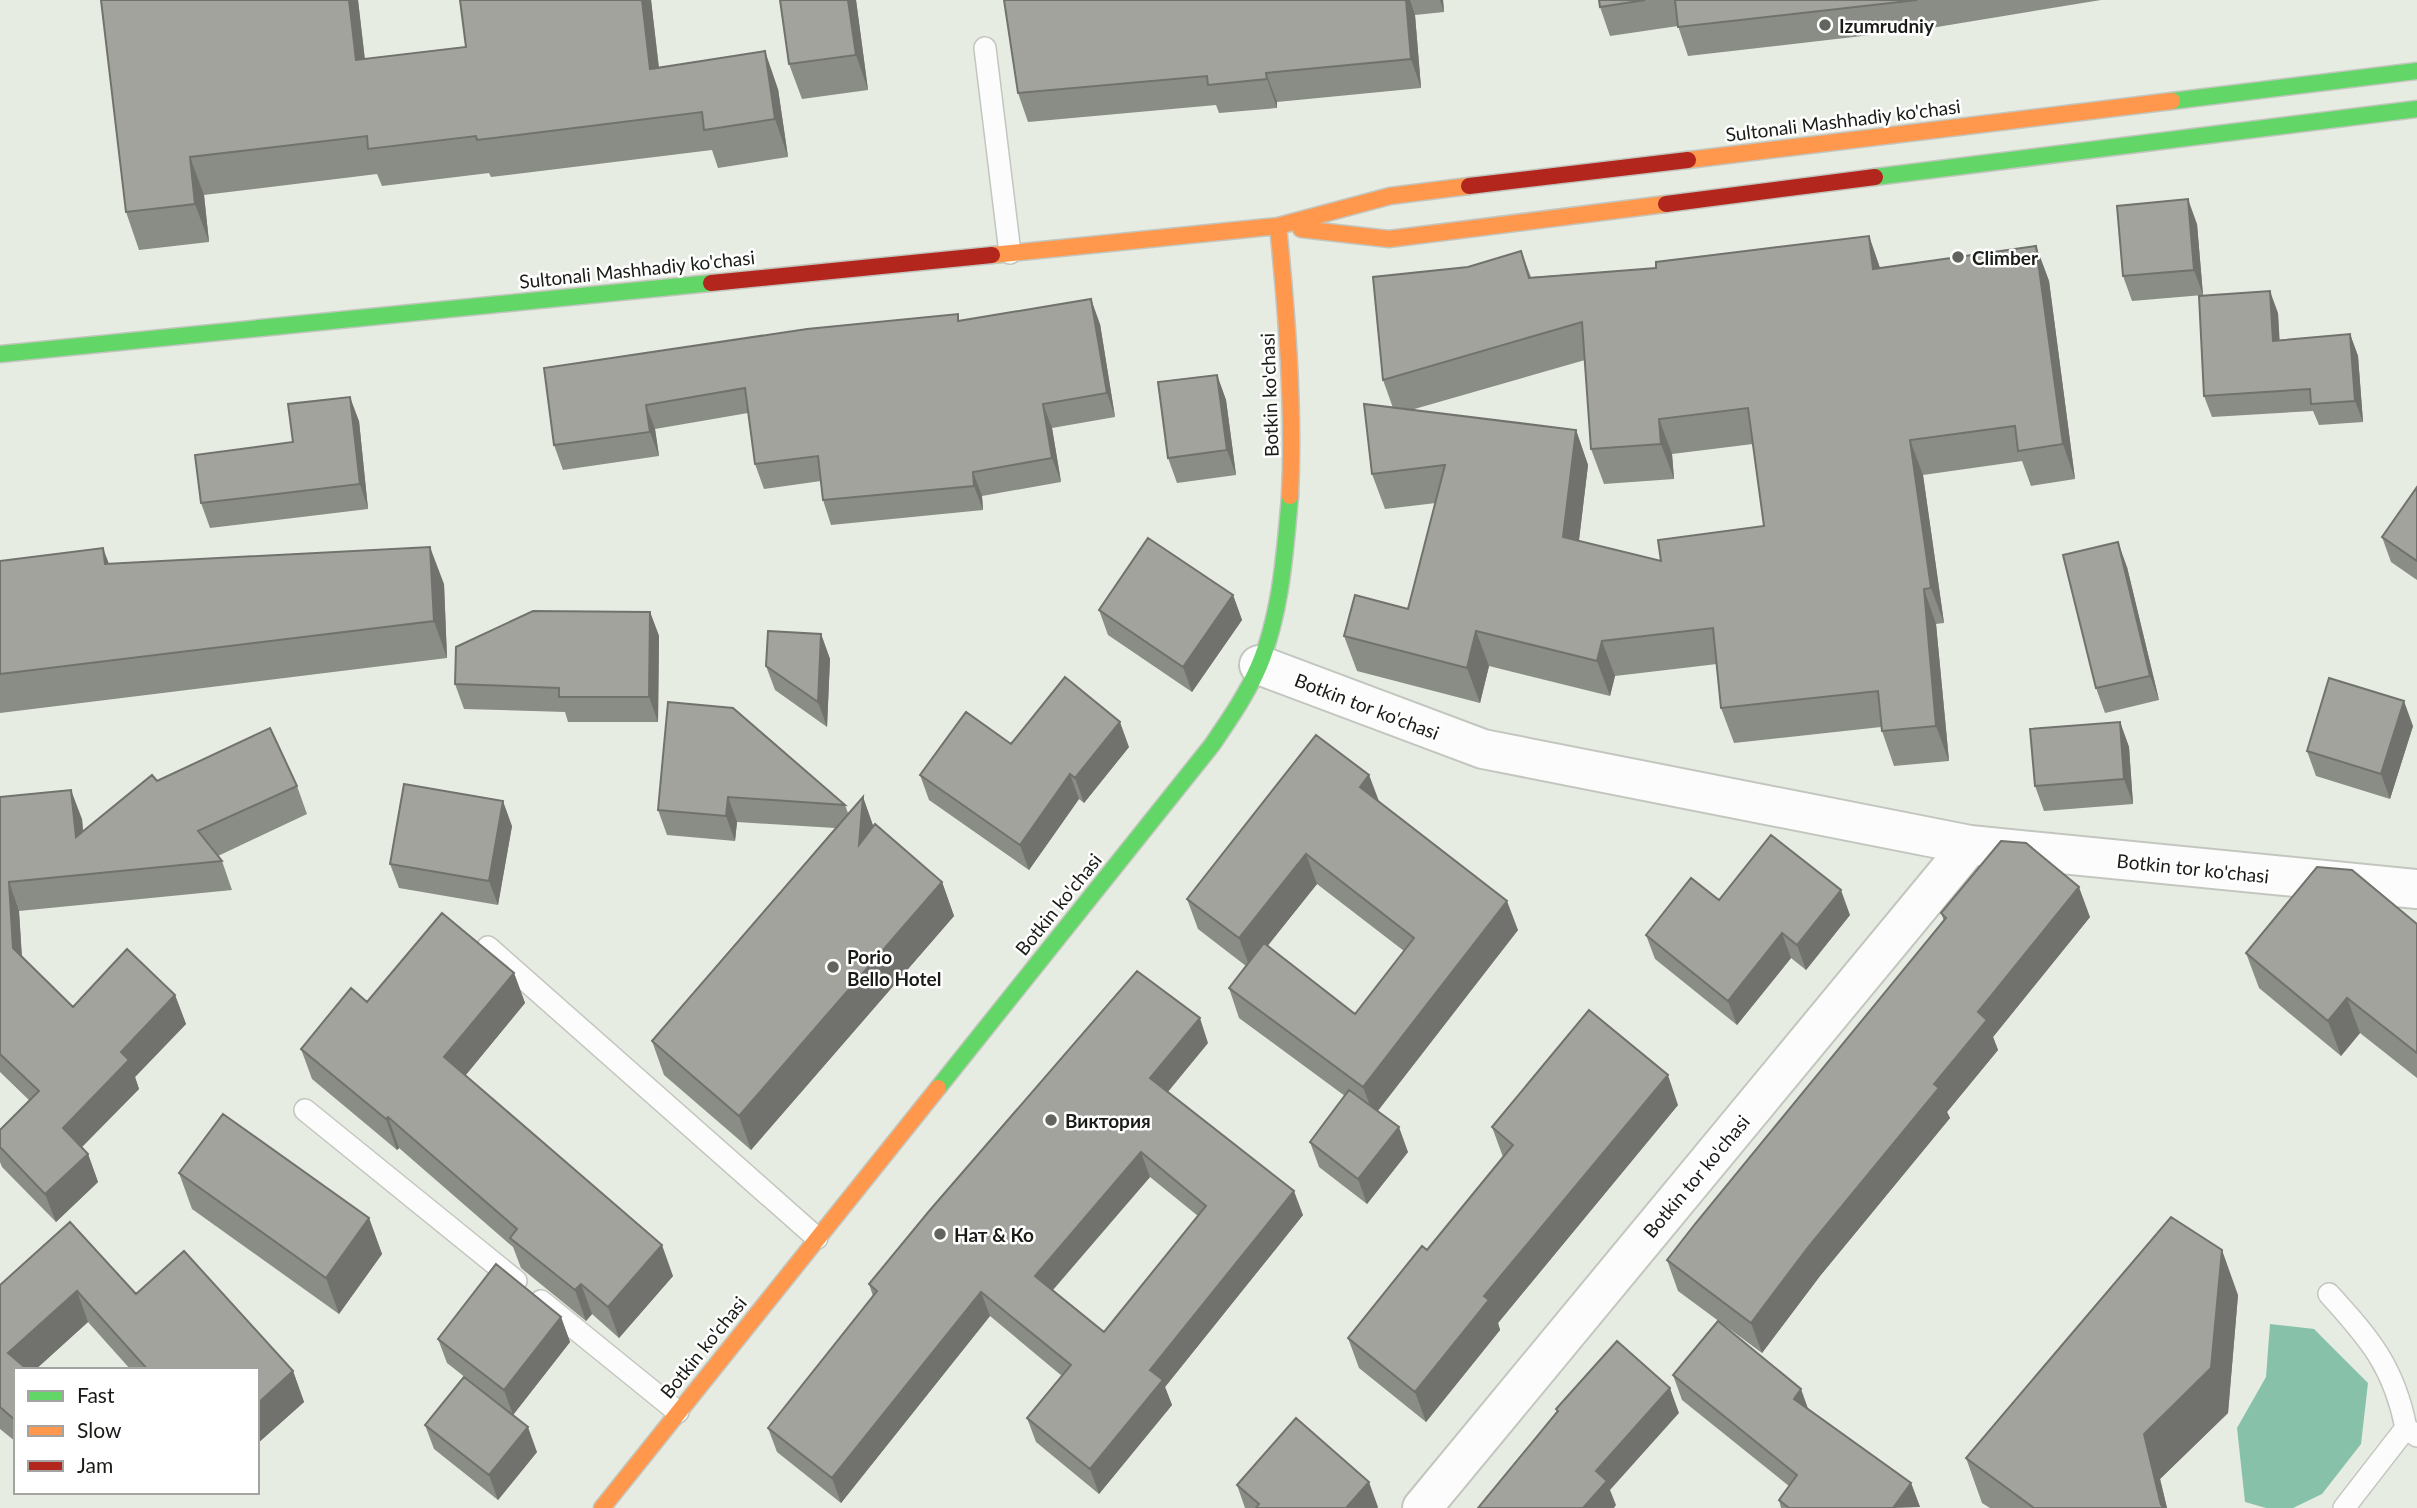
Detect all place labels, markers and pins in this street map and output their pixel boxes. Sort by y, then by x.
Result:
place label: Izumrudniy [1839,14,1935,37]
marker: Izumrudniy [1817,17,1833,33]
place label: Climber [1972,246,2039,269]
marker: Climber [1950,249,1966,265]
place label: Porio Bello Hotel [847,945,941,990]
marker: Porio Bello Hotel [825,959,841,975]
place label: Виктория [1065,1109,1151,1132]
marker: Виктория [1043,1112,1059,1128]
place label: Нат & Ко [954,1223,1034,1246]
marker: Нат & Ко [932,1226,948,1242]

